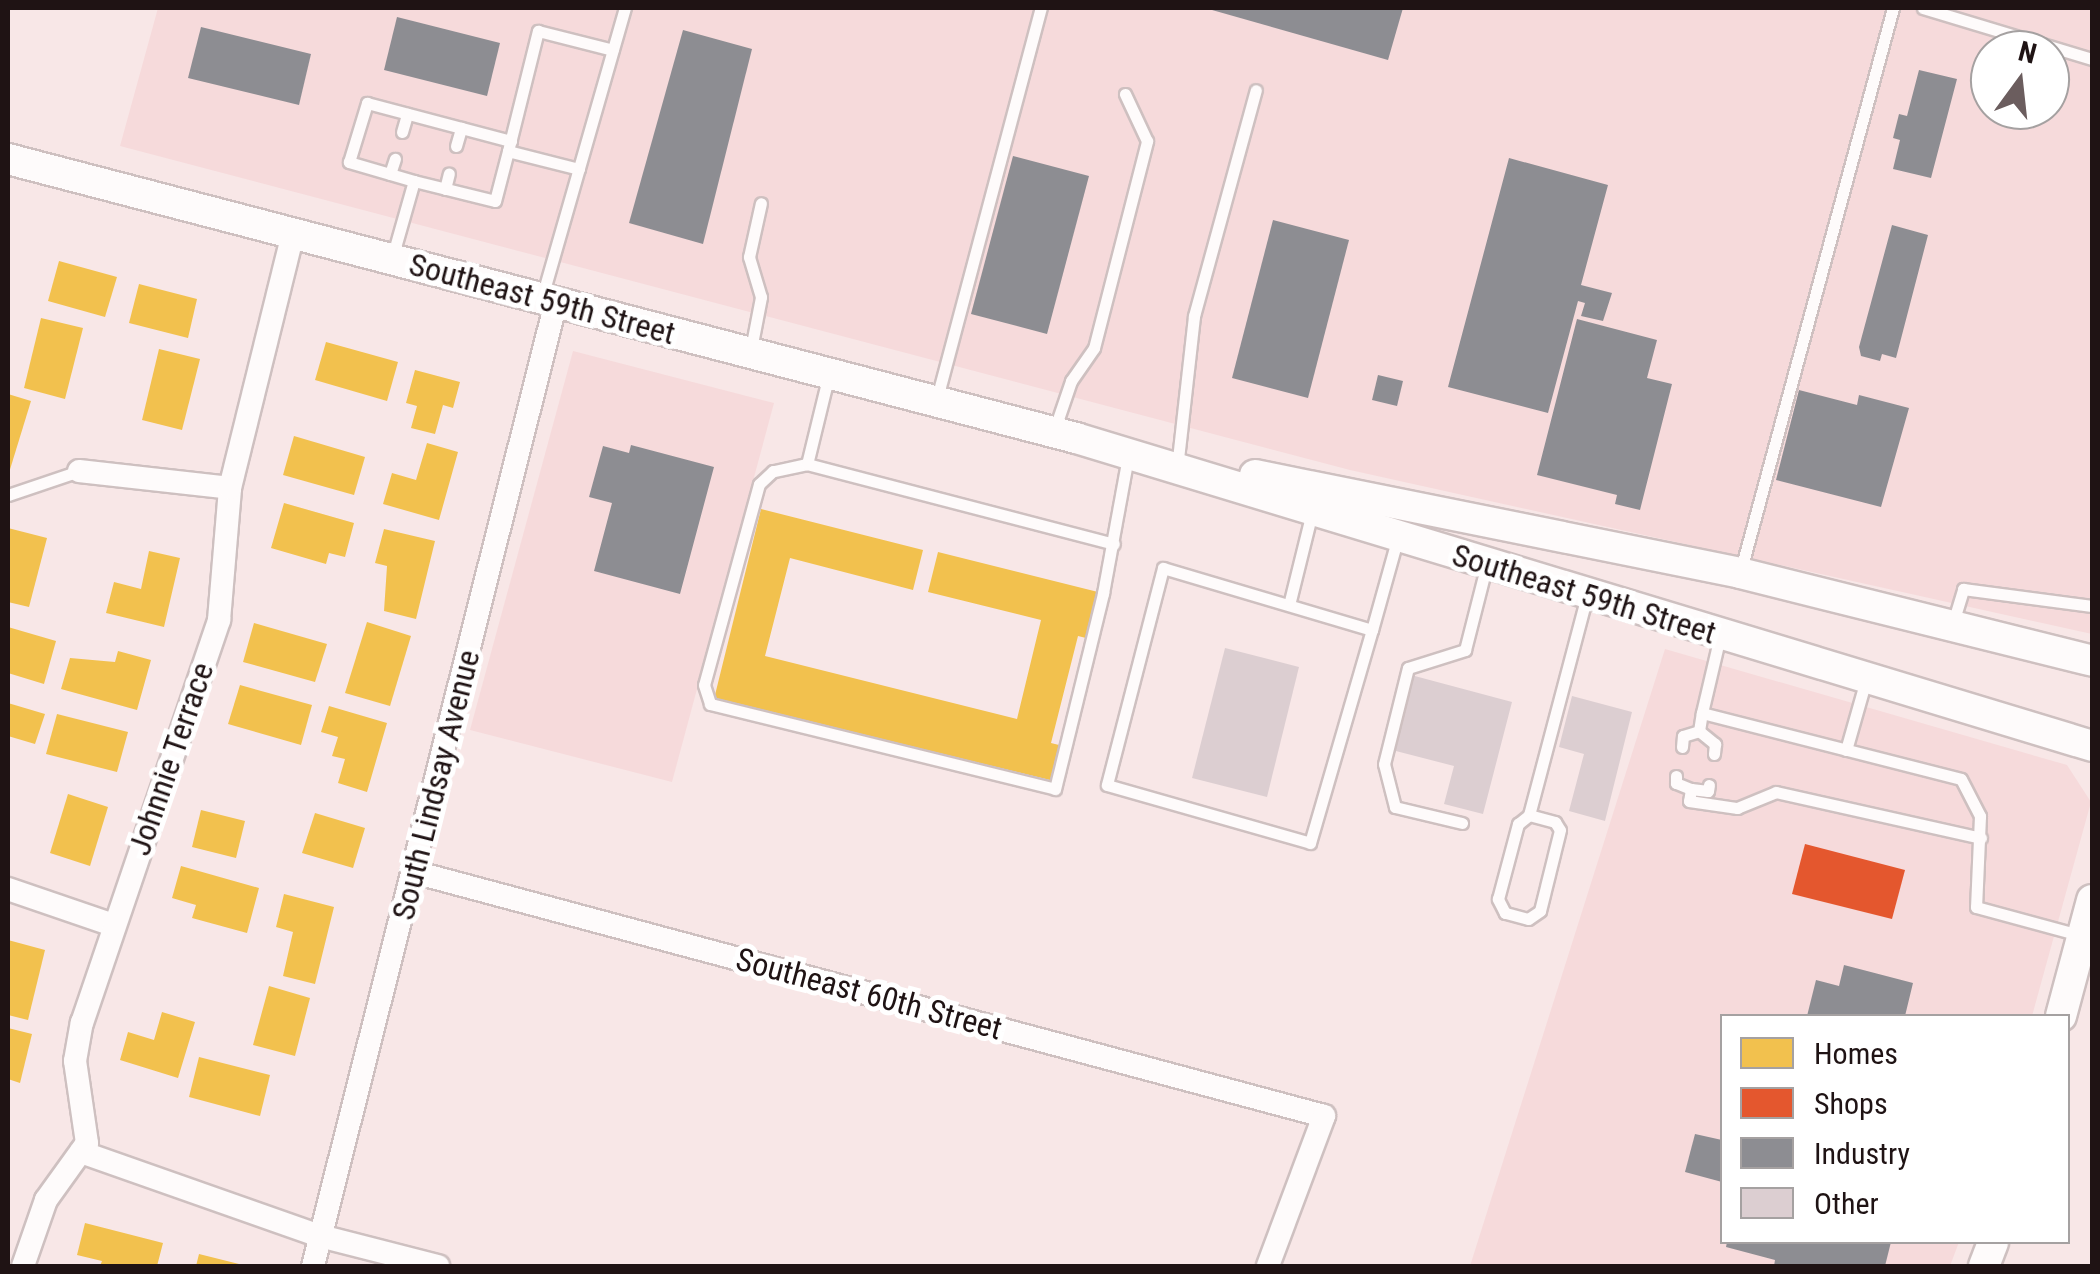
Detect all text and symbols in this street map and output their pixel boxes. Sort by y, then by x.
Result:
north arrow [1970,30,2070,130]
text: N [2015,34,2040,71]
street label: Southeast 59th Street [405,245,679,353]
street label: Southeast 59th Street [1448,536,1720,652]
street label: South Lindsay Avenue [384,646,488,924]
street label: Johnnie Terrace [120,657,222,861]
street label: Southeast 60th Street [732,940,1006,1048]
legend [1720,1014,2070,1244]
text: Homes [1814,1036,1898,1071]
text: Shops [1814,1086,1888,1121]
text: Industry [1814,1136,1910,1171]
text: Other [1814,1186,1879,1221]

